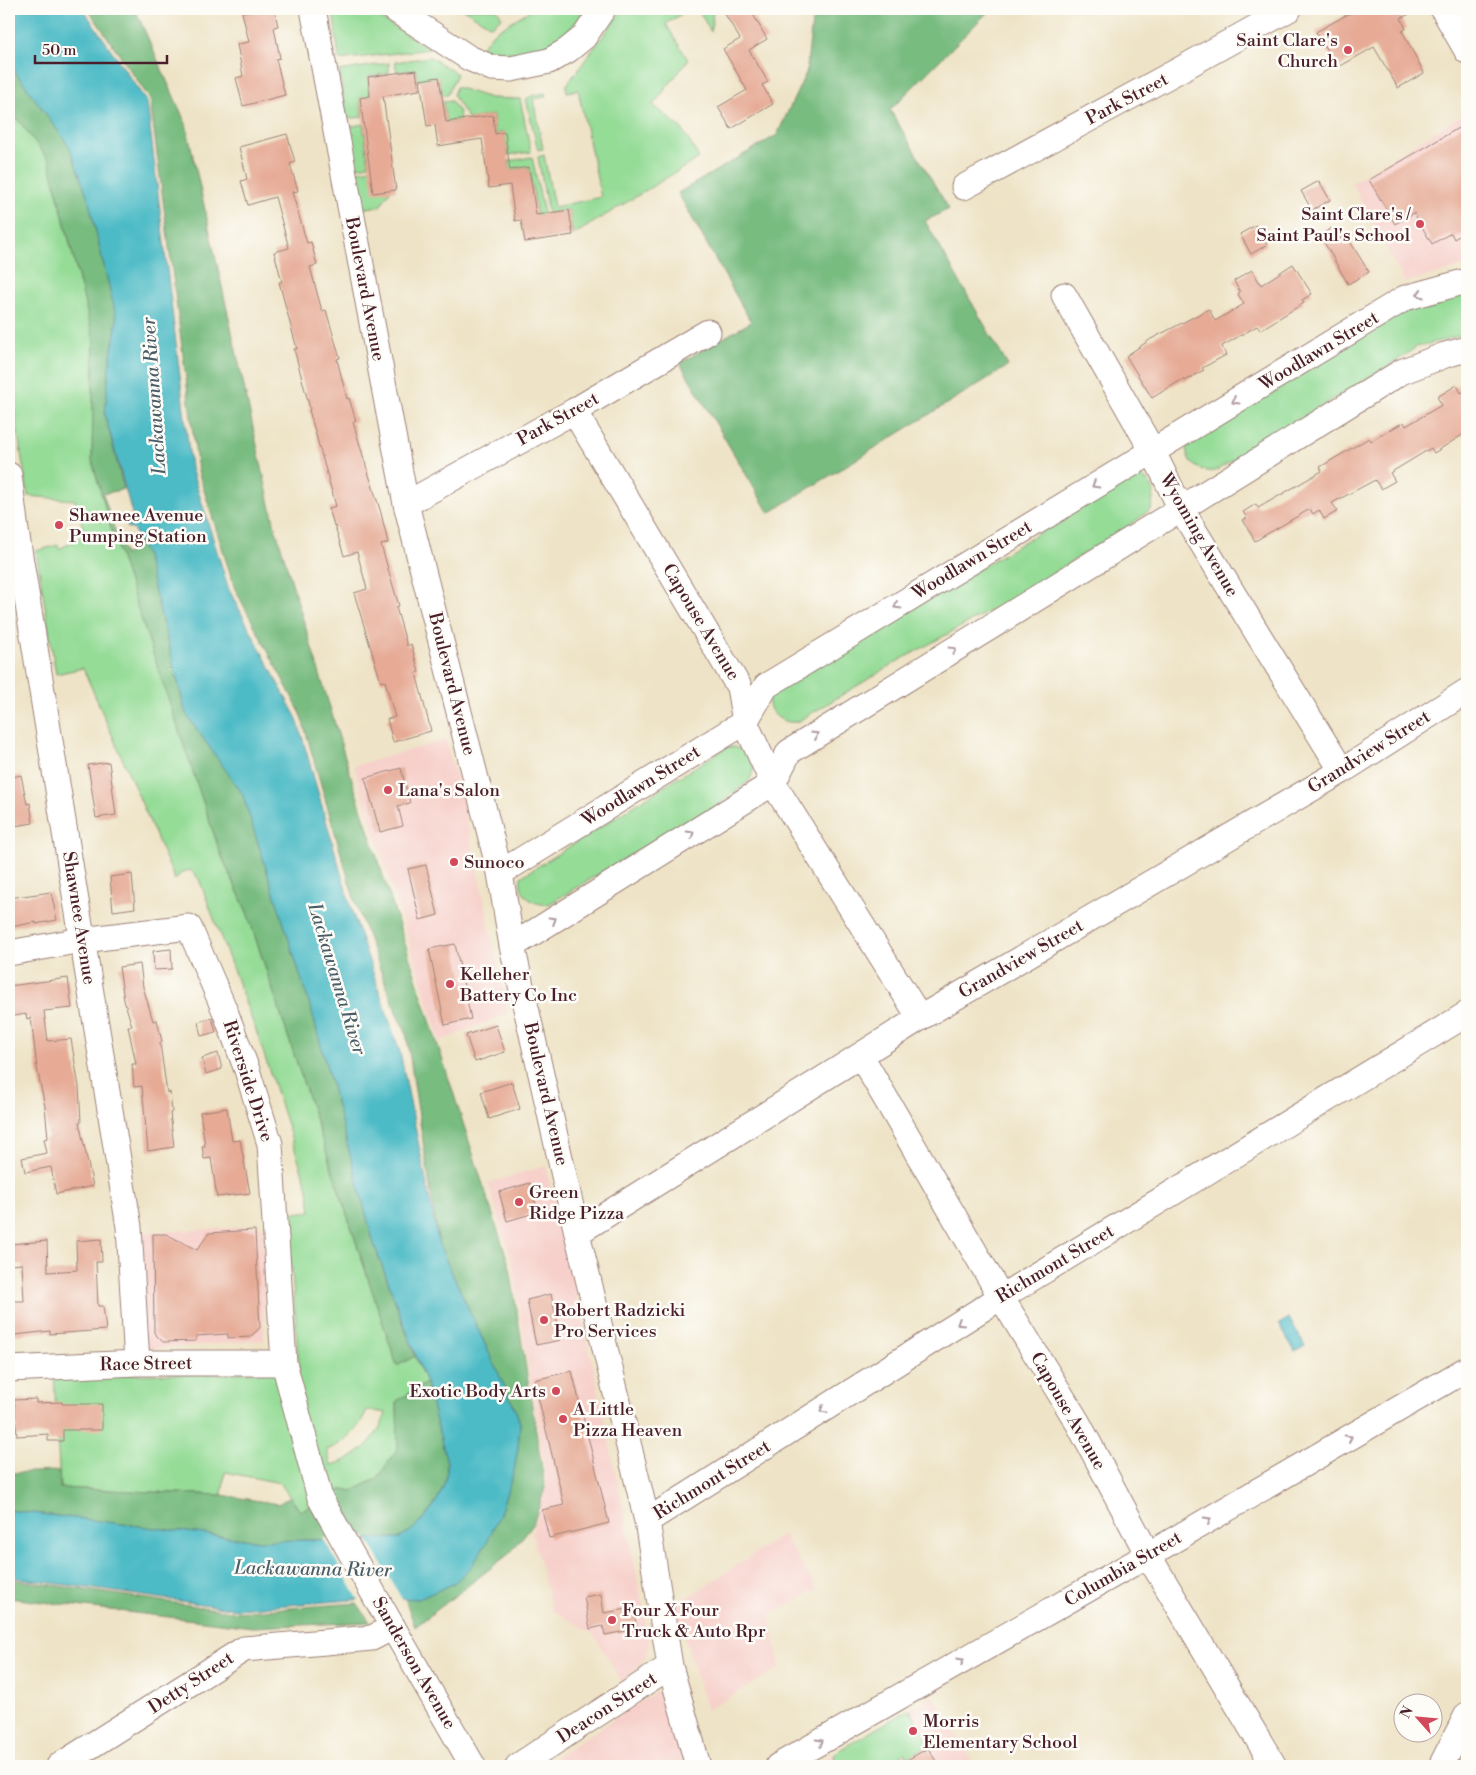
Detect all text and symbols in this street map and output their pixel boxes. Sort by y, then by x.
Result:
place label: Saint Clare's Church [1236,29,1338,73]
scale bar [35,32,168,64]
text: 50 m [42,41,76,60]
marker: Saint Clare's Church [1342,44,1354,56]
street label: Park Street [1082,67,1173,130]
place label: Saint Clare's / Saint Paul's School [1257,203,1412,247]
street label: Boulevard Avenue [340,214,390,363]
marker: Saint Clare's / Saint Paul's School [1414,218,1426,230]
one-way arrow [1417,288,1425,298]
street label: Woodlawn Street [1254,306,1384,396]
water label: Lackawanna River [136,316,172,476]
street label: Park Street [513,387,603,451]
one-way arrow [1231,395,1240,405]
street label: Wyoming Avenue [1154,468,1244,601]
one-way arrow [1092,478,1101,488]
place label: Shawnee Avenue Pumping Station [69,504,207,548]
street label: Woodlawn Street [907,515,1037,605]
marker: Shawnee Avenue Pumping Station [53,519,65,531]
street label: Capouse Avenue [657,559,745,685]
one-way arrow [893,599,902,609]
street label: Boulevard Avenue [423,609,481,758]
one-way arrow [948,646,957,656]
street label: Grandview Street [1303,705,1435,799]
one-way arrow [810,732,819,742]
street label: Woodlawn Street [577,740,705,832]
place label: Lana's Salon [398,779,500,802]
marker: Lana's Salon [382,784,394,796]
one-way arrow [686,831,695,840]
street label: Shawnee Avenue [57,850,101,986]
place label: Sunoco [464,851,525,874]
marker: Sunoco [448,856,460,868]
water label: Lackawanna River [302,899,372,1059]
street label: Grandview Street [955,914,1088,1004]
one-way arrow [548,917,557,926]
place label: Kelleher Battery Co Inc [459,963,577,1007]
marker: Kelleher Battery Co Inc [444,978,456,990]
street label: Riverside Drive [218,1017,278,1145]
street label: Boulevard Avenue [518,1019,574,1168]
place label: Green Ridge Pizza [529,1181,625,1225]
marker: Green Ridge Pizza [513,1196,525,1208]
street label: Richmont Street [992,1219,1119,1308]
place label: Robert Radzicki Pro Services [554,1299,685,1343]
marker: Robert Radzicki Pro Services [538,1314,550,1326]
one-way arrow [956,1317,966,1326]
street label: Capouse Avenue [1025,1348,1111,1474]
street label: Race Street [99,1352,193,1376]
place label: Exotic Body Arts [409,1380,546,1403]
marker: Exotic Body Arts [550,1385,562,1397]
place label: A Little Pizza Heaven [572,1398,683,1442]
one-way arrow [819,1403,828,1413]
marker: A Little Pizza Heaven [557,1413,569,1425]
one-way arrow [1343,1434,1352,1444]
street label: Richmont Street [649,1435,775,1525]
one-way arrow [1203,1516,1212,1526]
street label: Columbia Street [1060,1526,1186,1612]
water label: Lackawanna River [233,1556,393,1582]
street label: Sanderson Avenue [367,1593,461,1733]
place label: Four X Four Truck & Auto Rpr [622,1599,766,1643]
marker: Four X Four Truck & Auto Rpr [606,1614,618,1626]
street label: Detty Street [144,1647,239,1719]
one-way arrow [956,1658,965,1668]
street label: Deacon Street [553,1667,662,1749]
north arrow [1394,1692,1444,1742]
text: N [1397,1704,1418,1722]
place label: Morris Elementary School [923,1710,1078,1754]
marker: Morris Elementary School [907,1725,919,1737]
one-way arrow [815,1738,824,1748]

